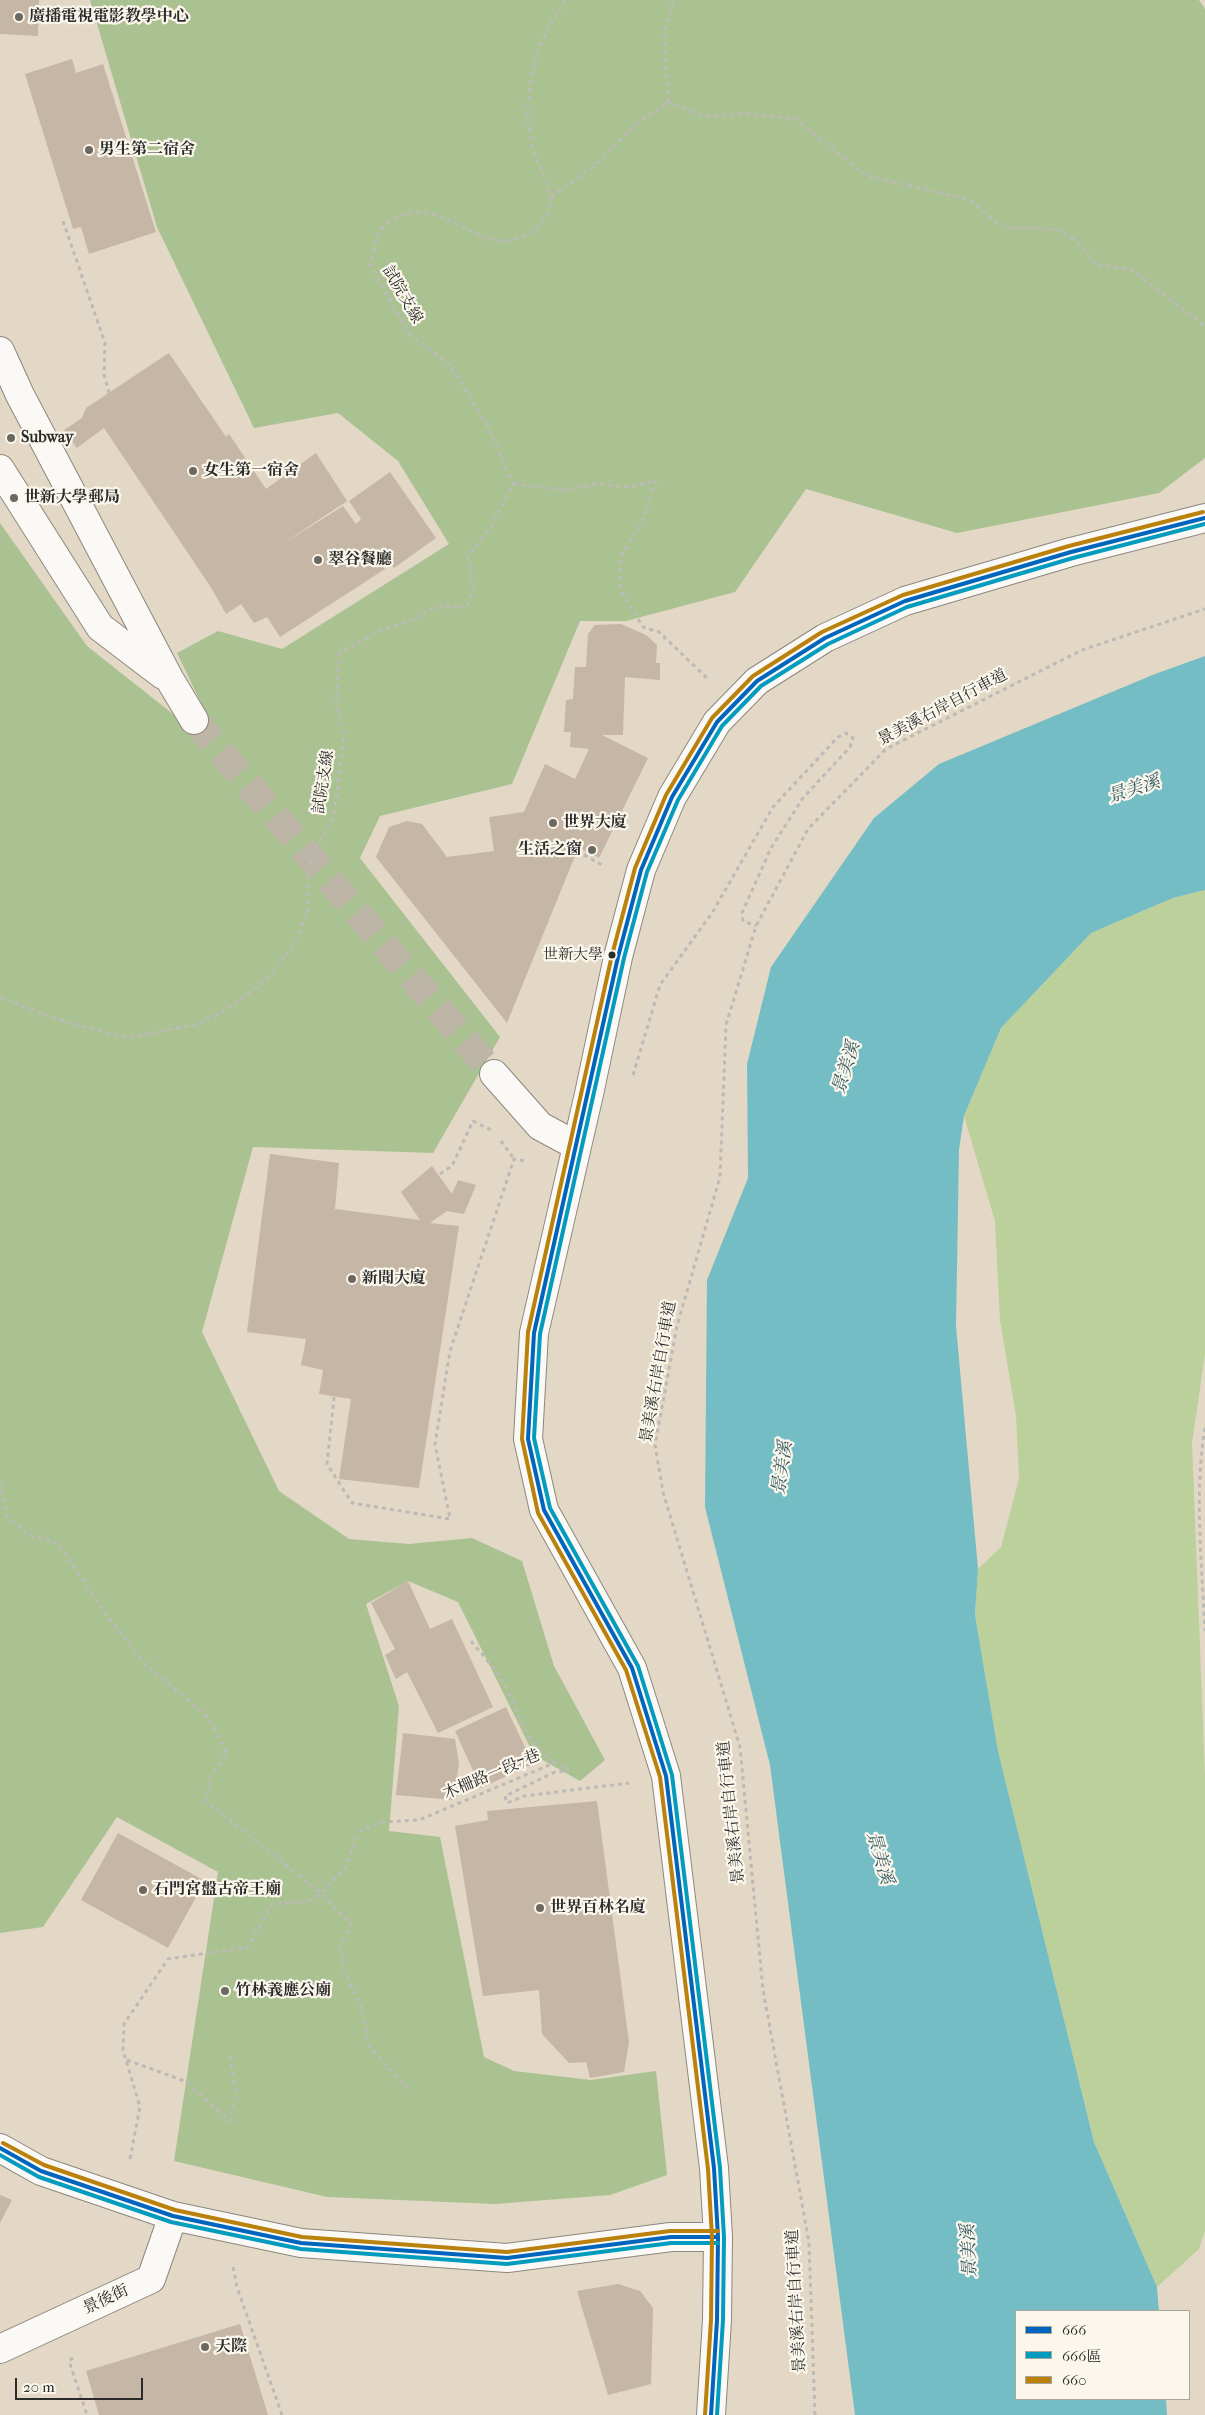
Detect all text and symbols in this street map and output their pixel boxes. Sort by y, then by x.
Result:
place label: 廣播電視電影教學中心 [29,7,189,27]
marker: 廣播電視電影教學中心 [13,11,25,23]
place label: 男生第二宿舍 [99,140,195,160]
marker: 男生第二宿舍 [83,144,95,156]
street label: 試院支線 [378,262,426,328]
place label: Subway [21,428,74,448]
marker: Subway [5,432,17,444]
place label: 女生第一宿舍 [203,461,299,481]
marker: 女生第一宿舍 [187,465,199,477]
place label: 世新大學郵局 [24,488,120,508]
marker: 世新大學郵局 [8,492,20,504]
place label: 翠谷餐廳 [328,550,392,570]
marker: 翠谷餐廳 [312,554,324,566]
street label: 景美溪右岸自行車道 [875,666,1011,750]
street label: 試院支線 [310,749,338,815]
water label: 景美溪 [1105,771,1163,809]
place label: 世界大廈 [563,813,627,833]
marker: 世界大廈 [547,817,559,829]
place label: 生活之窗 [518,840,582,860]
marker: 生活之窗 [586,844,598,856]
place label: 世新大學 [543,946,603,964]
marker: 世新大學 [607,950,617,960]
water label: 景美溪 [829,1039,865,1097]
place label: 新聞大廈 [362,1269,426,1289]
marker: 新聞大廈 [346,1273,358,1285]
street label: 景美溪右岸自行車道 [637,1299,681,1445]
water label: 景美溪 [769,1440,797,1496]
street label: 景美溪右岸自行車道 [715,1739,749,1885]
street label: 木柵路一段7巷 [441,1746,543,1804]
water label: 景美溪 [861,1829,897,1887]
place label: 石門宮盤古帝王廟 [153,1880,281,1900]
marker: 石門宮盤古帝王廟 [137,1884,149,1896]
place label: 世界百林名廈 [550,1898,646,1918]
marker: 世界百林名廈 [534,1902,546,1914]
place label: 竹林義應公廟 [235,1981,331,2001]
marker: 竹林義應公廟 [219,1985,231,1997]
water label: 景美溪 [958,2223,982,2279]
street label: 景美溪右岸自行車道 [784,2229,810,2373]
street label: 景後街 [80,2281,132,2319]
legend [1015,2310,1190,2400]
text: 666 [1062,2321,1086,2339]
place label: 天際 [215,2337,247,2357]
marker: 天際 [199,2341,211,2353]
text: 666區 [1062,2347,1101,2365]
scale bar [18,2368,145,2400]
text: 660 [1062,2371,1087,2389]
text: 20 m [23,2378,55,2396]

